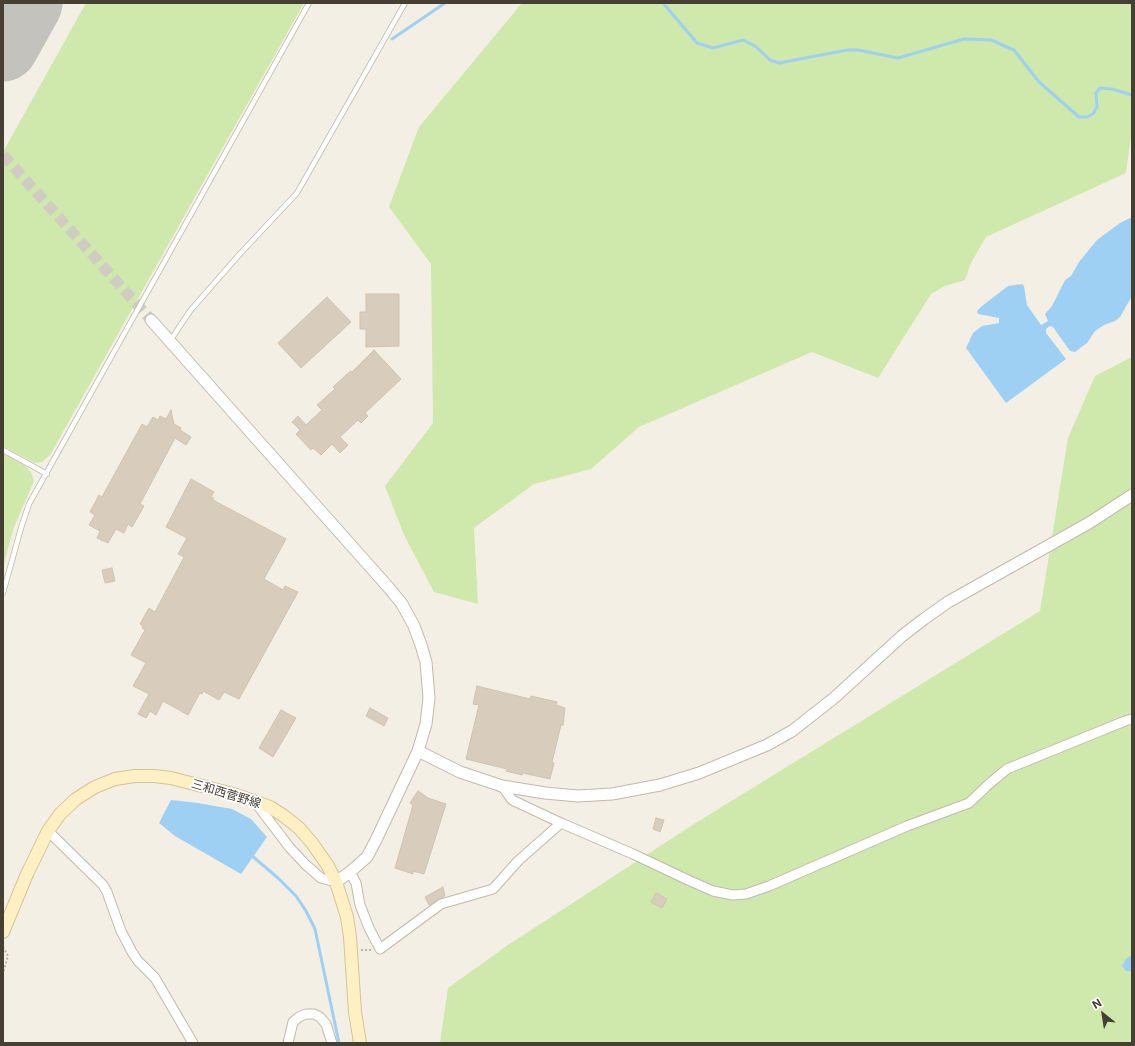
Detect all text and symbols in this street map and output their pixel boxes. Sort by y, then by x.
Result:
street label: 三和西菅野線 [189,777,263,811]
north arrow [1083,994,1123,1034]
text: N [1090,995,1104,1012]

